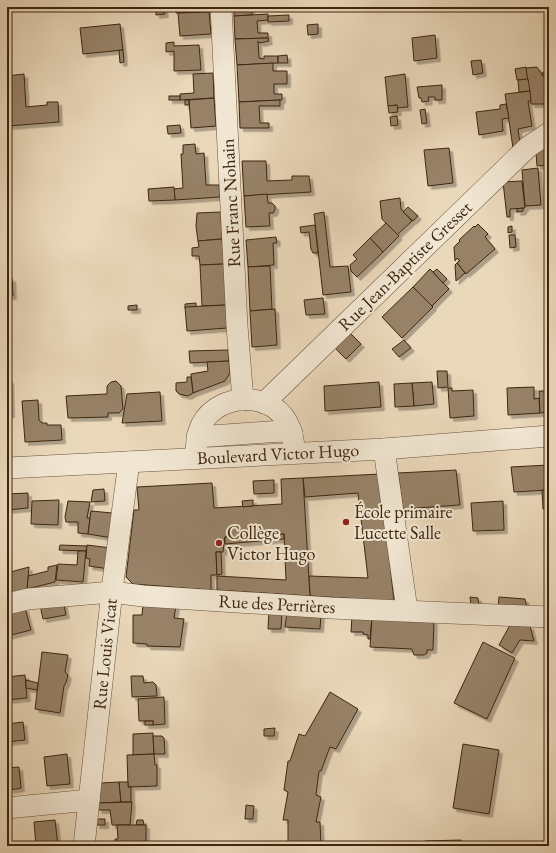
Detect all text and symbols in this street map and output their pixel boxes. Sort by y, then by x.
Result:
street label: Rue Franc Nohain [216,137,245,268]
street label: Rue Jean-Baptiste Gresset [333,196,477,336]
street label: Boulevard Victor Hugo [196,438,360,469]
place label: École primaire Lucette Salle [354,500,453,544]
marker: École primaire Lucette Salle [341,517,351,527]
place label: Collège Victor Hugo [227,521,316,565]
marker: Collège Victor Hugo [214,538,224,548]
street label: Rue des Perrières [218,589,336,618]
street label: Rue Louis Vicat [87,597,122,711]

